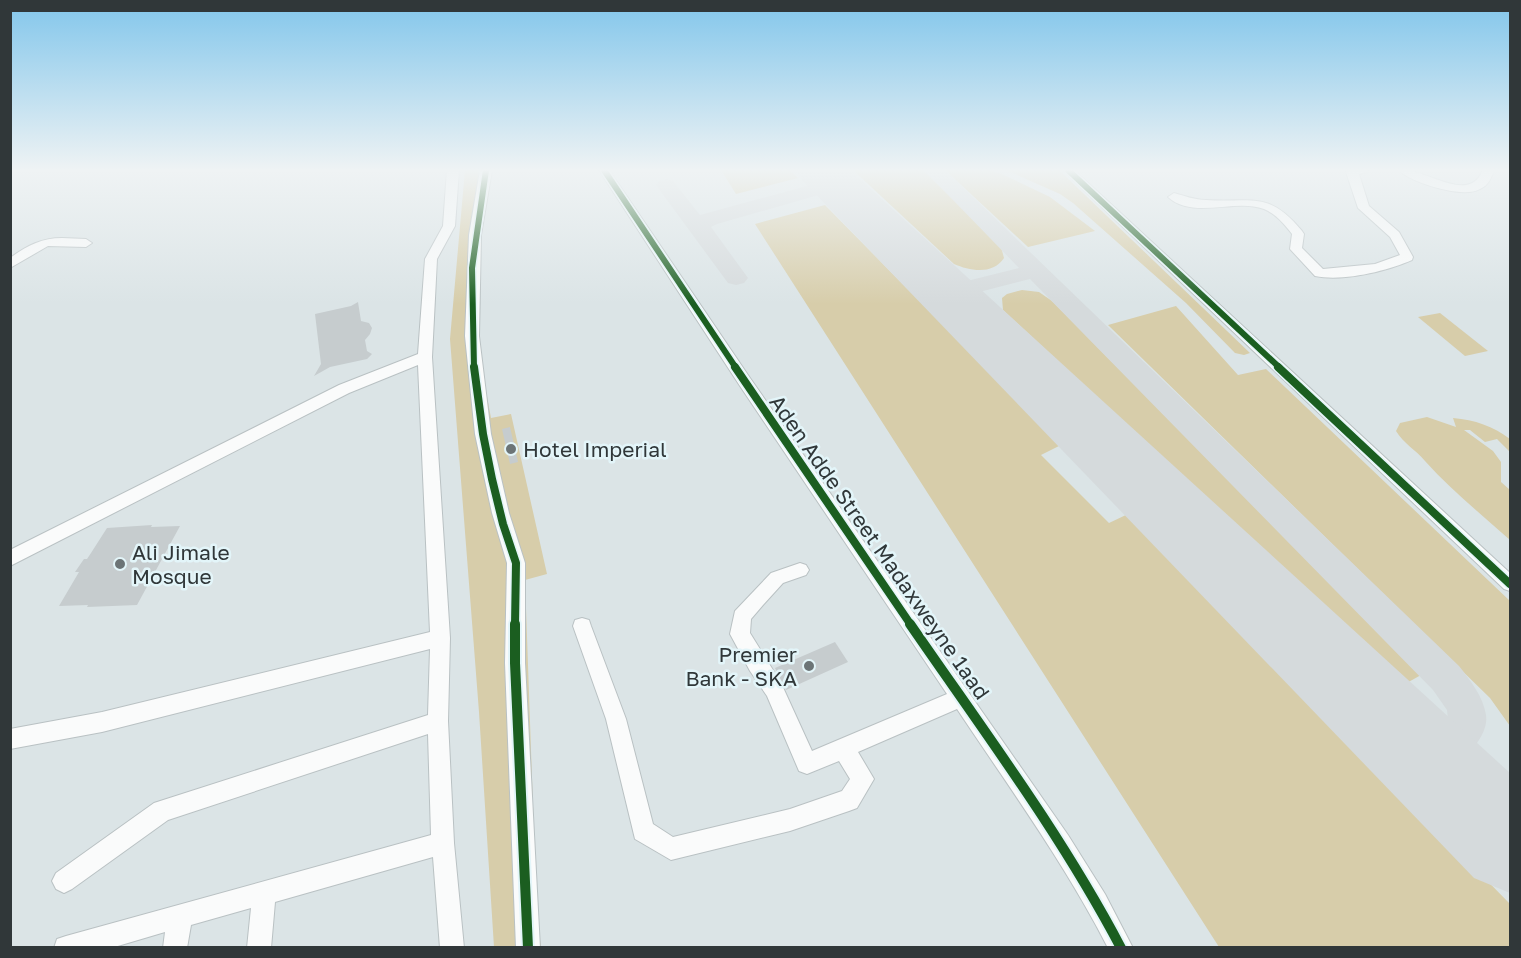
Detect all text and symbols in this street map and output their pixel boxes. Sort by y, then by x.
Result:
street label: Aden Adde Street Madaxweyne 1aad [764,390,996,704]
place label: Hotel Imperial [523,436,667,462]
marker: Hotel Imperial [504,442,518,456]
place label: Ali Jimale Mosque [132,539,230,589]
marker: Ali Jimale Mosque [113,557,127,571]
place label: Premier Bank - SKA [685,641,797,691]
marker: Premier Bank - SKA [802,659,816,673]

